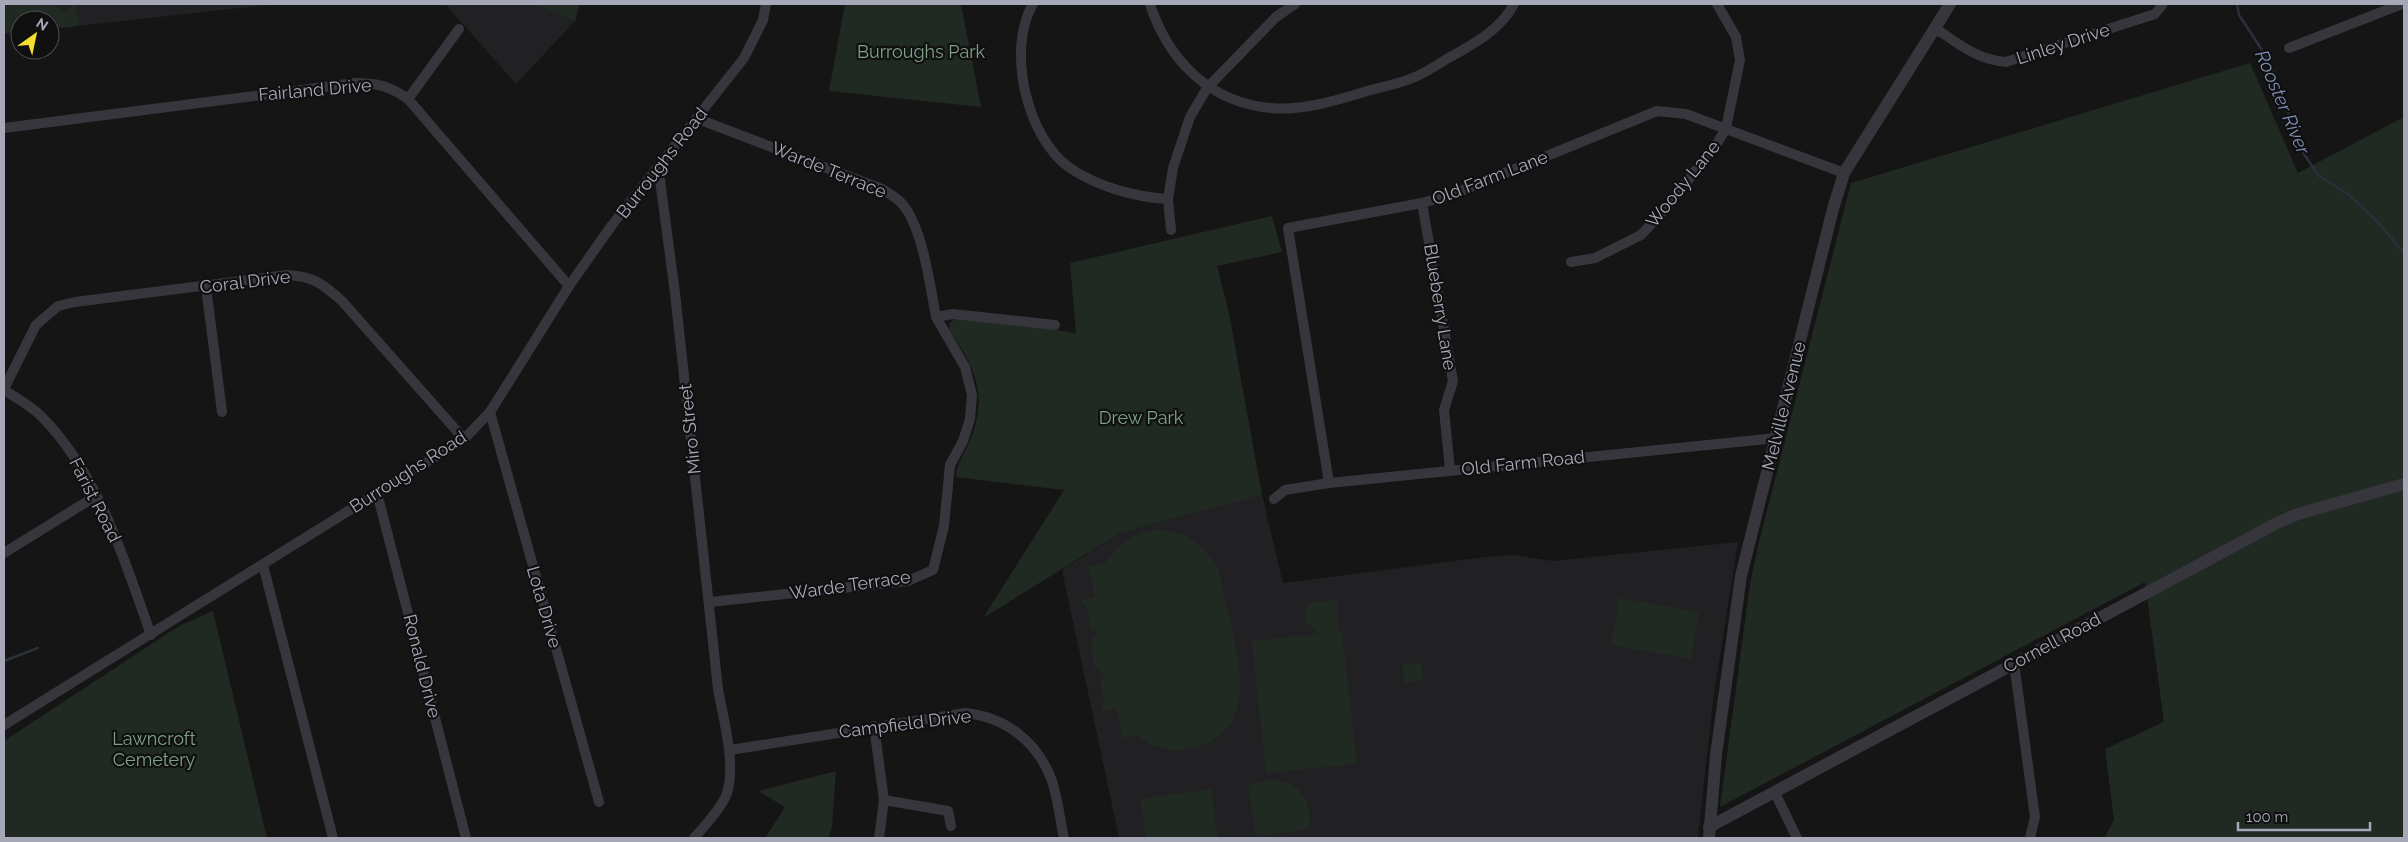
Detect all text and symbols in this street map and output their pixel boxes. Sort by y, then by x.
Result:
north arrow [10,10,60,60]
text: N [33,14,51,34]
street label: Linley Drive [2014,18,2113,68]
park label: Burroughs Park [857,41,986,62]
water label: Rooster River [2251,47,2315,159]
street label: Fairland Drive [258,74,373,105]
street label: Burroughs Road [612,103,711,222]
street label: Woody Lane [1641,136,1724,231]
street label: Warde Terrace [769,137,890,202]
street label: Old Farm Lane [1429,146,1551,209]
street label: Blueberry Lane [1420,242,1461,372]
street label: Coral Drive [198,265,292,297]
street label: Melville Avenue [1757,339,1810,472]
street label: Miro Street [674,383,705,475]
park label: Drew Park [1099,407,1184,428]
street label: Burroughs Road [346,426,470,517]
street label: Old Farm Road [1460,446,1586,479]
street label: Farist Road [65,454,126,546]
street label: Lota Drive [523,563,566,651]
street label: Warde Terrace [788,566,912,603]
street label: Cornell Road [1999,608,2104,677]
street label: Ronald Drive [399,612,446,720]
street label: Campfield Drive [838,705,973,742]
park label: Lawncroft Cemetery [112,728,196,770]
scale bar [2238,800,2370,832]
text: 100 m [2246,808,2288,826]

